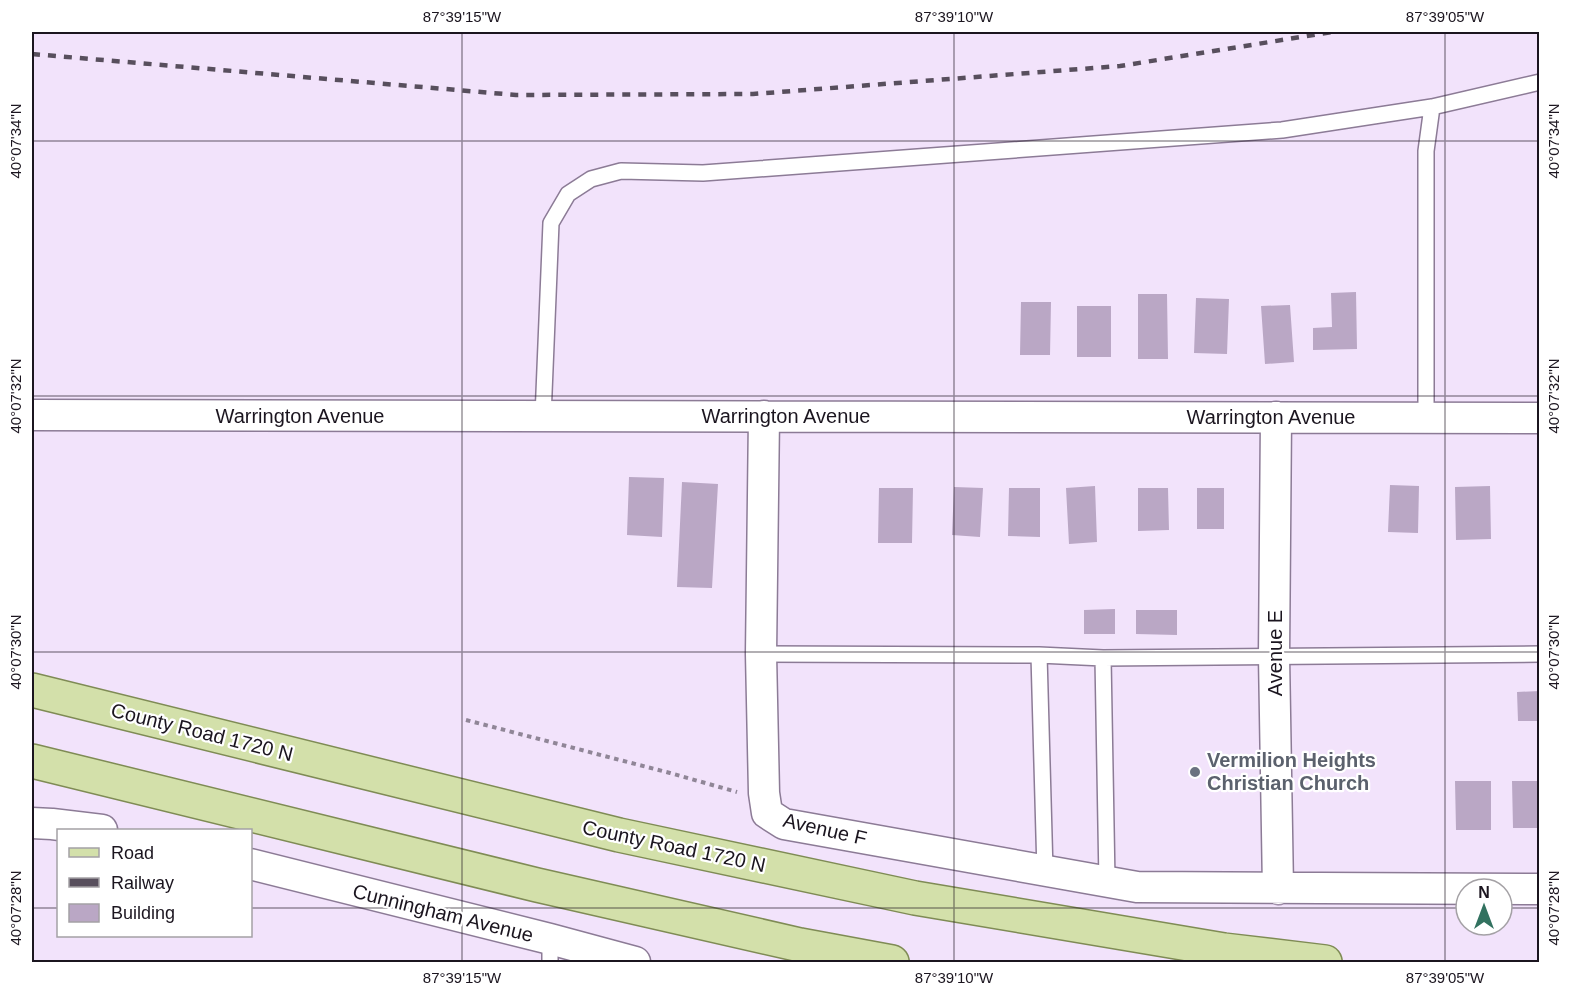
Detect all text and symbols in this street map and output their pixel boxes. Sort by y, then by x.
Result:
text: 87°39'15"W [423,8,502,25]
text: 87°39'10"W [915,8,994,25]
text: 87°39'05"W [1406,8,1485,25]
text: 40°07'34"N [7,103,24,179]
text: 40°07'34"N [1545,103,1562,179]
text: 40°07'32"N [7,358,24,434]
text: 40°07'32"N [1545,358,1562,434]
street label: Warrington Avenue [216,405,385,427]
street label: Warrington Avenue [702,405,871,427]
street label: Warrington Avenue [1187,406,1356,428]
street label: Avenue E [1264,610,1286,696]
text: 40°07'30"N [7,614,24,690]
text: 40°07'30"N [1545,614,1562,690]
street label: County Road 1720 N [109,699,295,765]
place label: Vermilion Heights Christian Church [1207,749,1376,794]
marker: Vermilion Heights Christian Church [1188,765,1202,779]
street label: Avenue F [781,809,869,849]
street label: County Road 1720 N [580,816,768,876]
legend [57,829,252,937]
text: Road [111,843,154,863]
text: 40°07'28"N [7,870,24,946]
text: 40°07'28"N [1545,870,1562,946]
text: Railway [111,873,174,893]
north arrow [1454,877,1514,937]
street label: Cunningham Avenue [350,880,536,946]
text: N [1478,884,1490,901]
text: Building [111,903,175,923]
text: 87°39'15"W [423,969,502,986]
text: 87°39'10"W [915,969,994,986]
text: 87°39'05"W [1406,969,1485,986]

